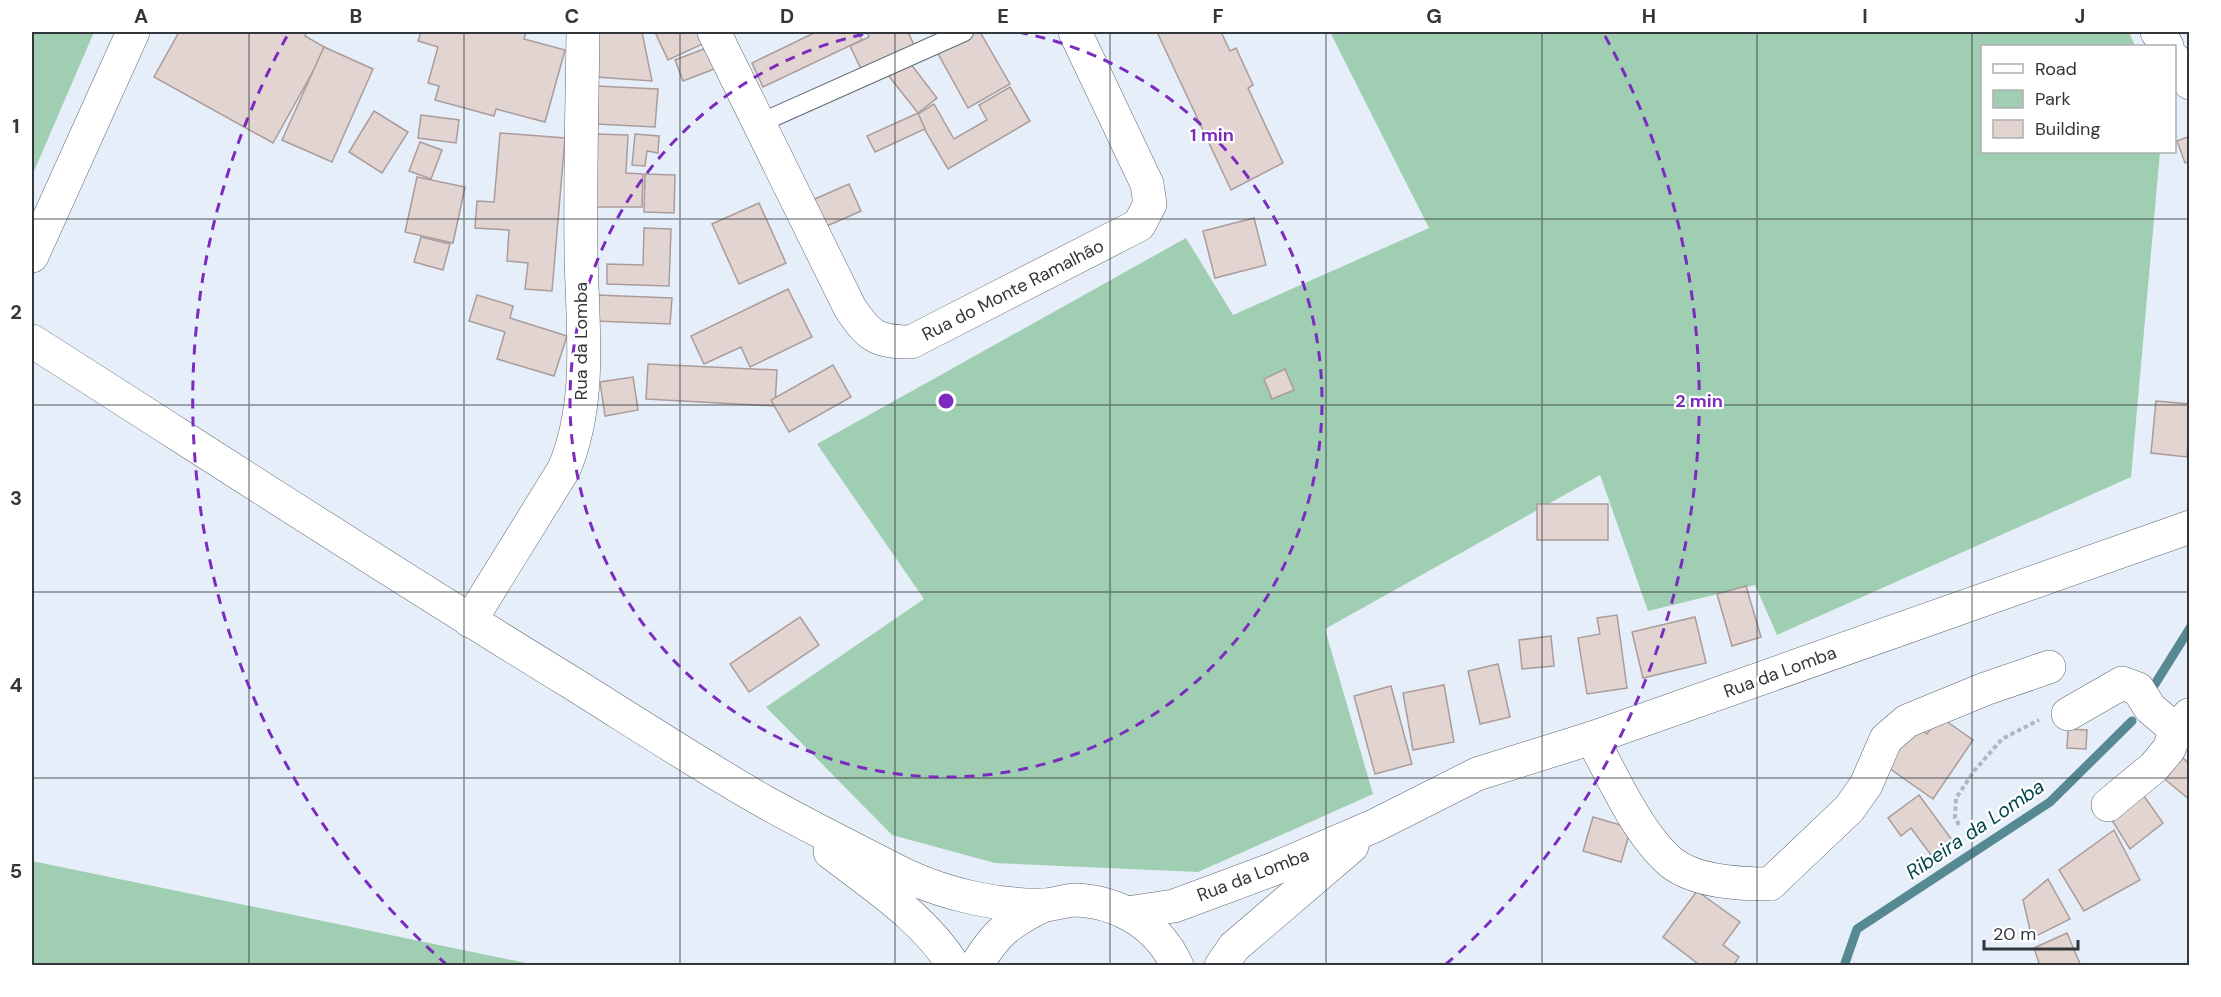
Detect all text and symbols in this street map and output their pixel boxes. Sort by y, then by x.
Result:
text: A [134,3,148,29]
text: B [350,3,362,29]
text: C [565,3,579,29]
text: D [780,3,794,29]
text: E [997,3,1009,29]
text: F [1212,3,1224,29]
text: G [1426,3,1442,29]
text: H [1642,3,1656,29]
text: I [1862,3,1868,29]
text: J [2075,3,2085,29]
legend [1981,45,2176,153]
text: Road [2035,57,2077,81]
text: Park [2035,87,2071,111]
text: 1 [12,113,20,139]
text: Building [2035,117,2100,141]
text: 1 min [1190,123,1234,147]
street label: Rua do Monte Ramalhão [918,234,1108,346]
street label: Rua da Lomba [569,282,593,400]
text: 2 [10,299,22,325]
text: 2 min [1675,389,1723,413]
centre of rings [936,391,956,411]
text: 3 [10,485,22,511]
street label: Rua da Lomba [1720,640,1840,704]
text: 4 [10,672,23,698]
water label: Ribeira da Lomba [1901,773,2049,885]
street label: Rua da Lomba [1193,843,1313,907]
text: 5 [10,858,22,884]
scale bar [1984,913,2078,951]
text: 20 m [1993,922,2036,946]

